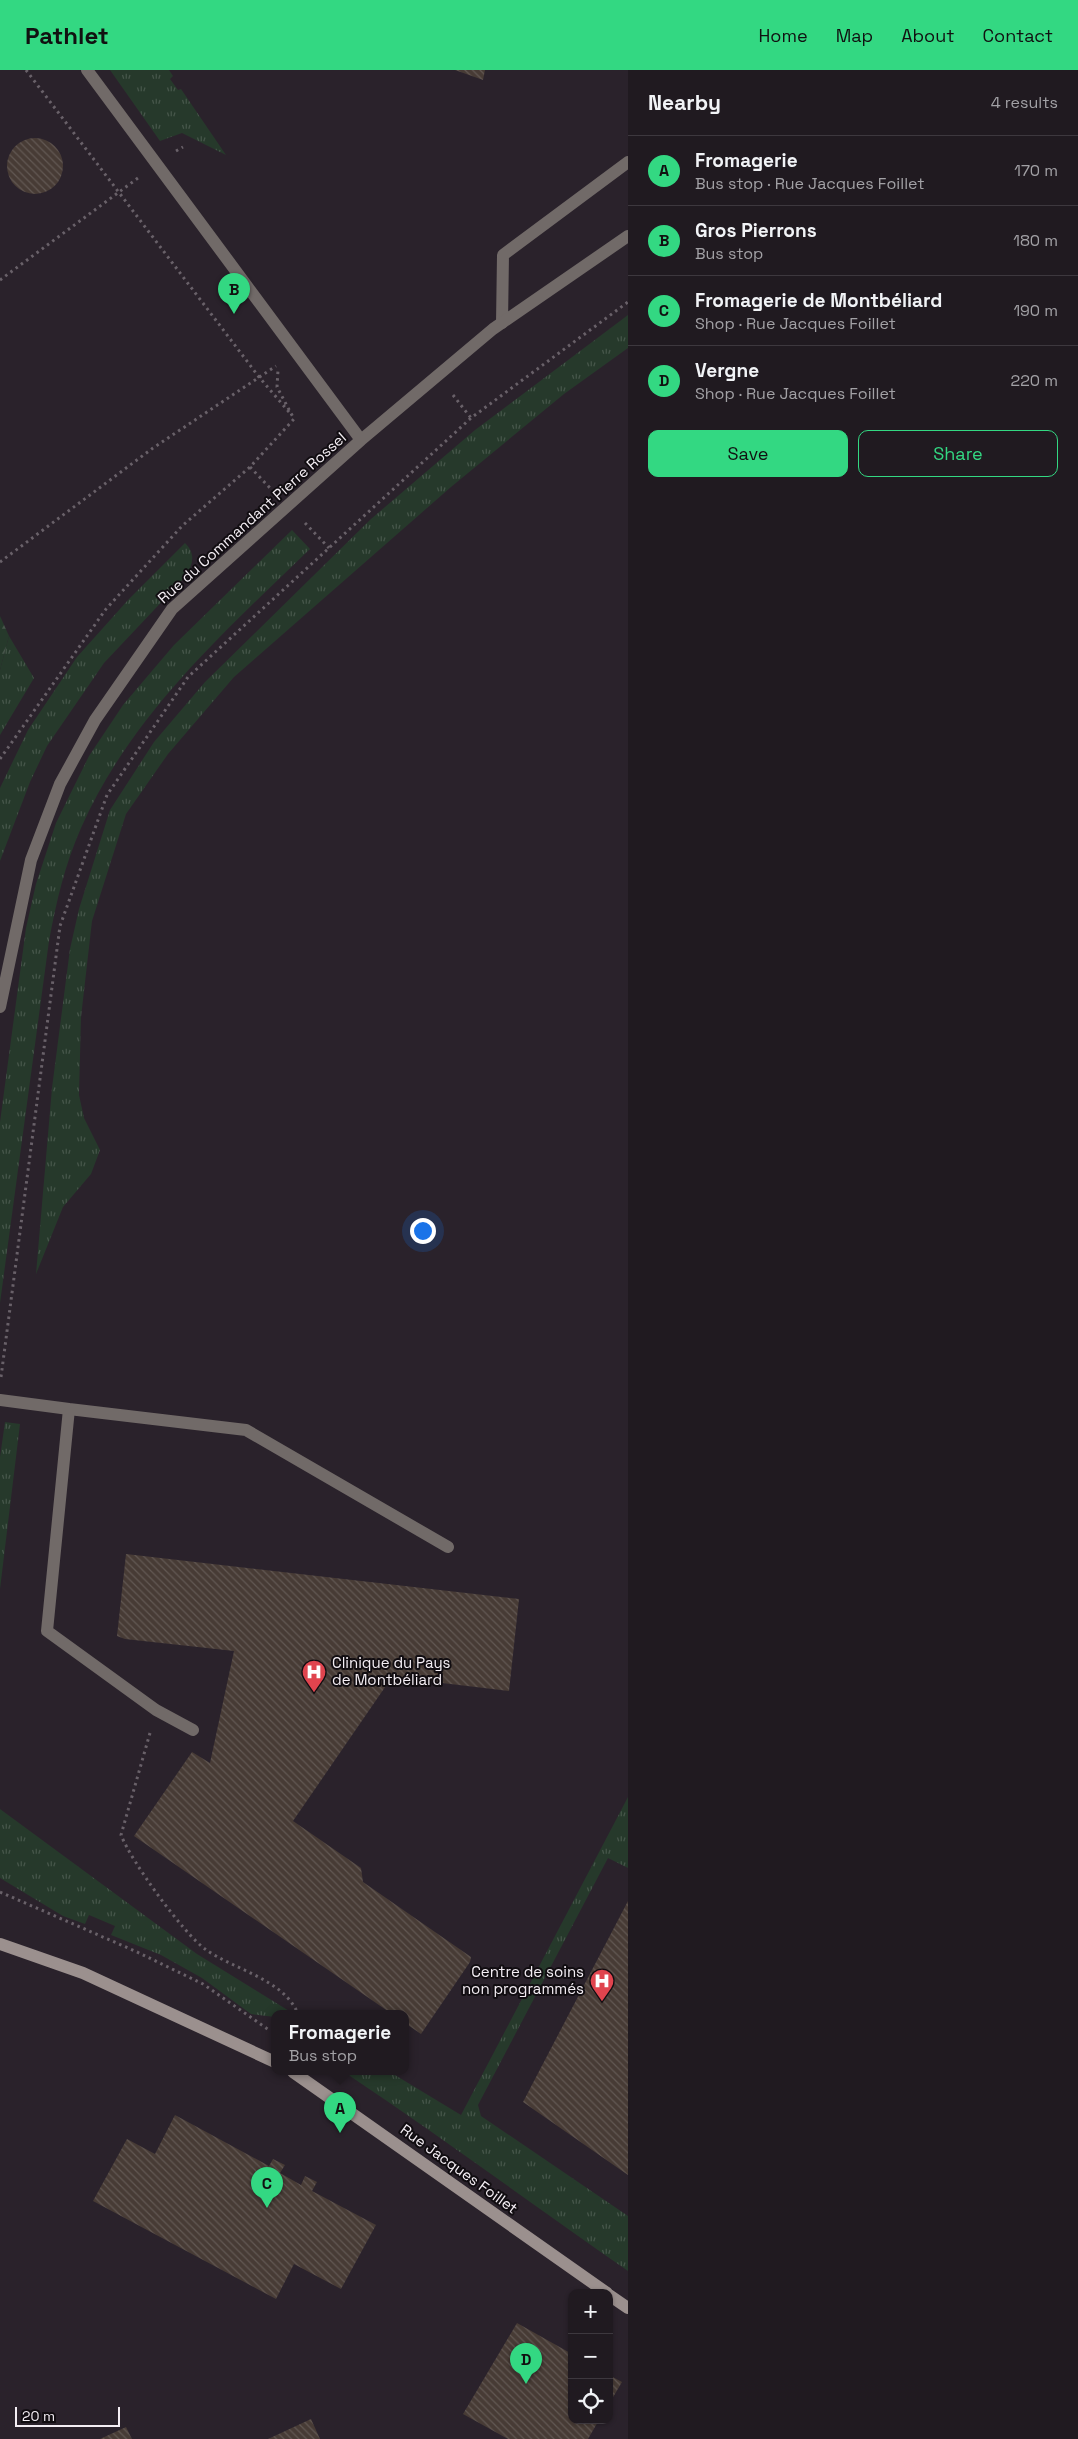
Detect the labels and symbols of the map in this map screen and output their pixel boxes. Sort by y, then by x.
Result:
pin: B [218,273,250,314]
street label: Rue du Commandant Pierre Rossel [154,428,350,607]
your location [410,1218,436,1244]
place label: Clinique du Pays de Montbéliard [332,1653,451,1689]
hospital icon: Clinique du Pays de Montbéliard [301,1659,327,1693]
place label: Centre de soins non programmés [462,1962,584,1998]
hospital icon: Centre de soins non programmés [589,1968,615,2002]
pin: A [324,2092,356,2133]
street label: Rue Jacques Foillet [397,2120,522,2218]
pin: C [251,2167,283,2208]
pin: D [510,2343,542,2384]
scale bar [15,2404,120,2427]

